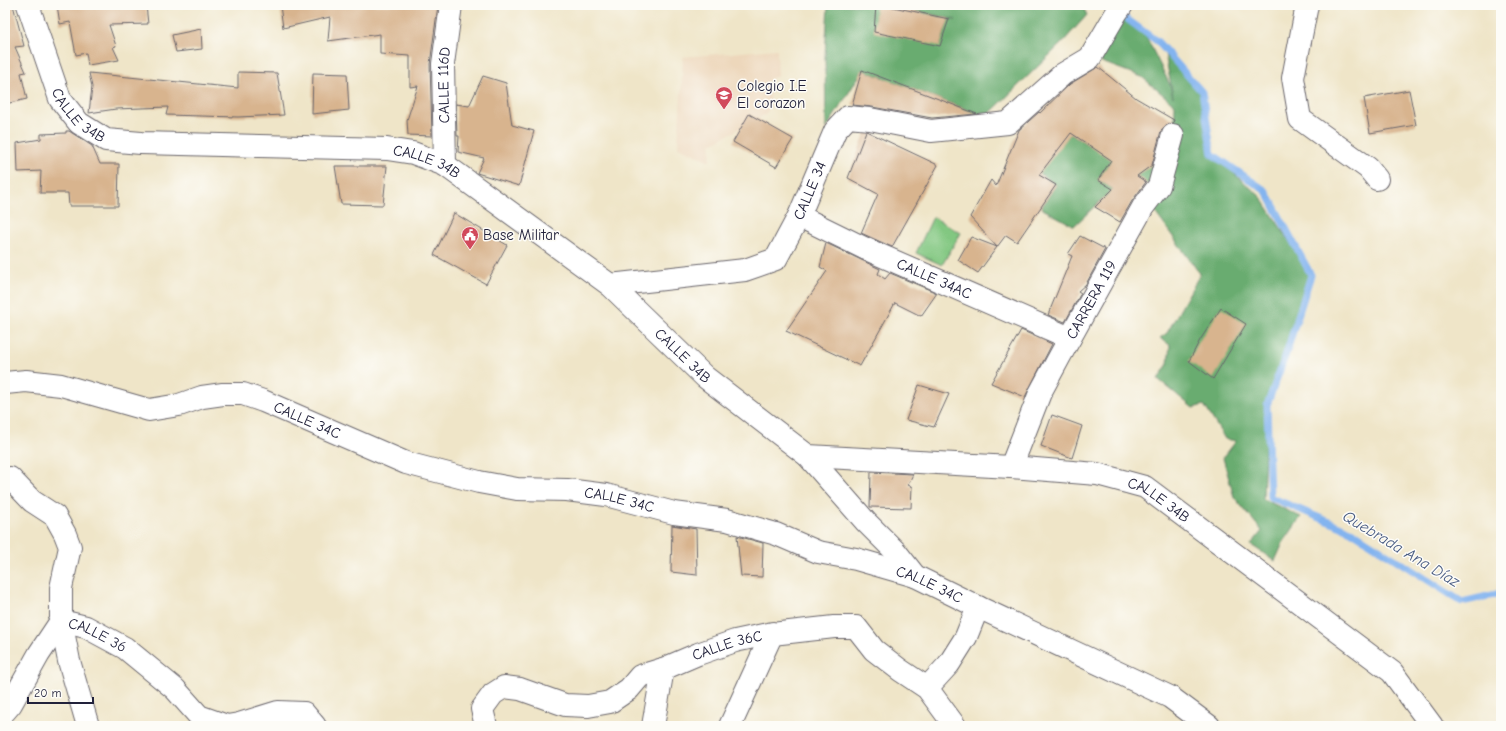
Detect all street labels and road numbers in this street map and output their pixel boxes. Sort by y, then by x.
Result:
street label: CALLE 116D [434,46,454,123]
street label: CALLE 34B [48,86,109,146]
street label: CALLE 34B [392,141,464,182]
street label: CALLE 34 [789,159,830,223]
street label: CALLE 34AC [894,254,974,303]
street label: CARRERA 119 [1062,257,1121,342]
street label: CALLE 34B [651,324,714,387]
street label: CALLE 34C [271,398,343,443]
street label: CALLE 34B [1126,474,1193,526]
street label: CALLE 34C [583,483,656,516]
street label: CALLE 34C [894,562,965,607]
street label: CALLE 36 [67,614,130,656]
street label: CALLE 36C [689,627,764,664]

